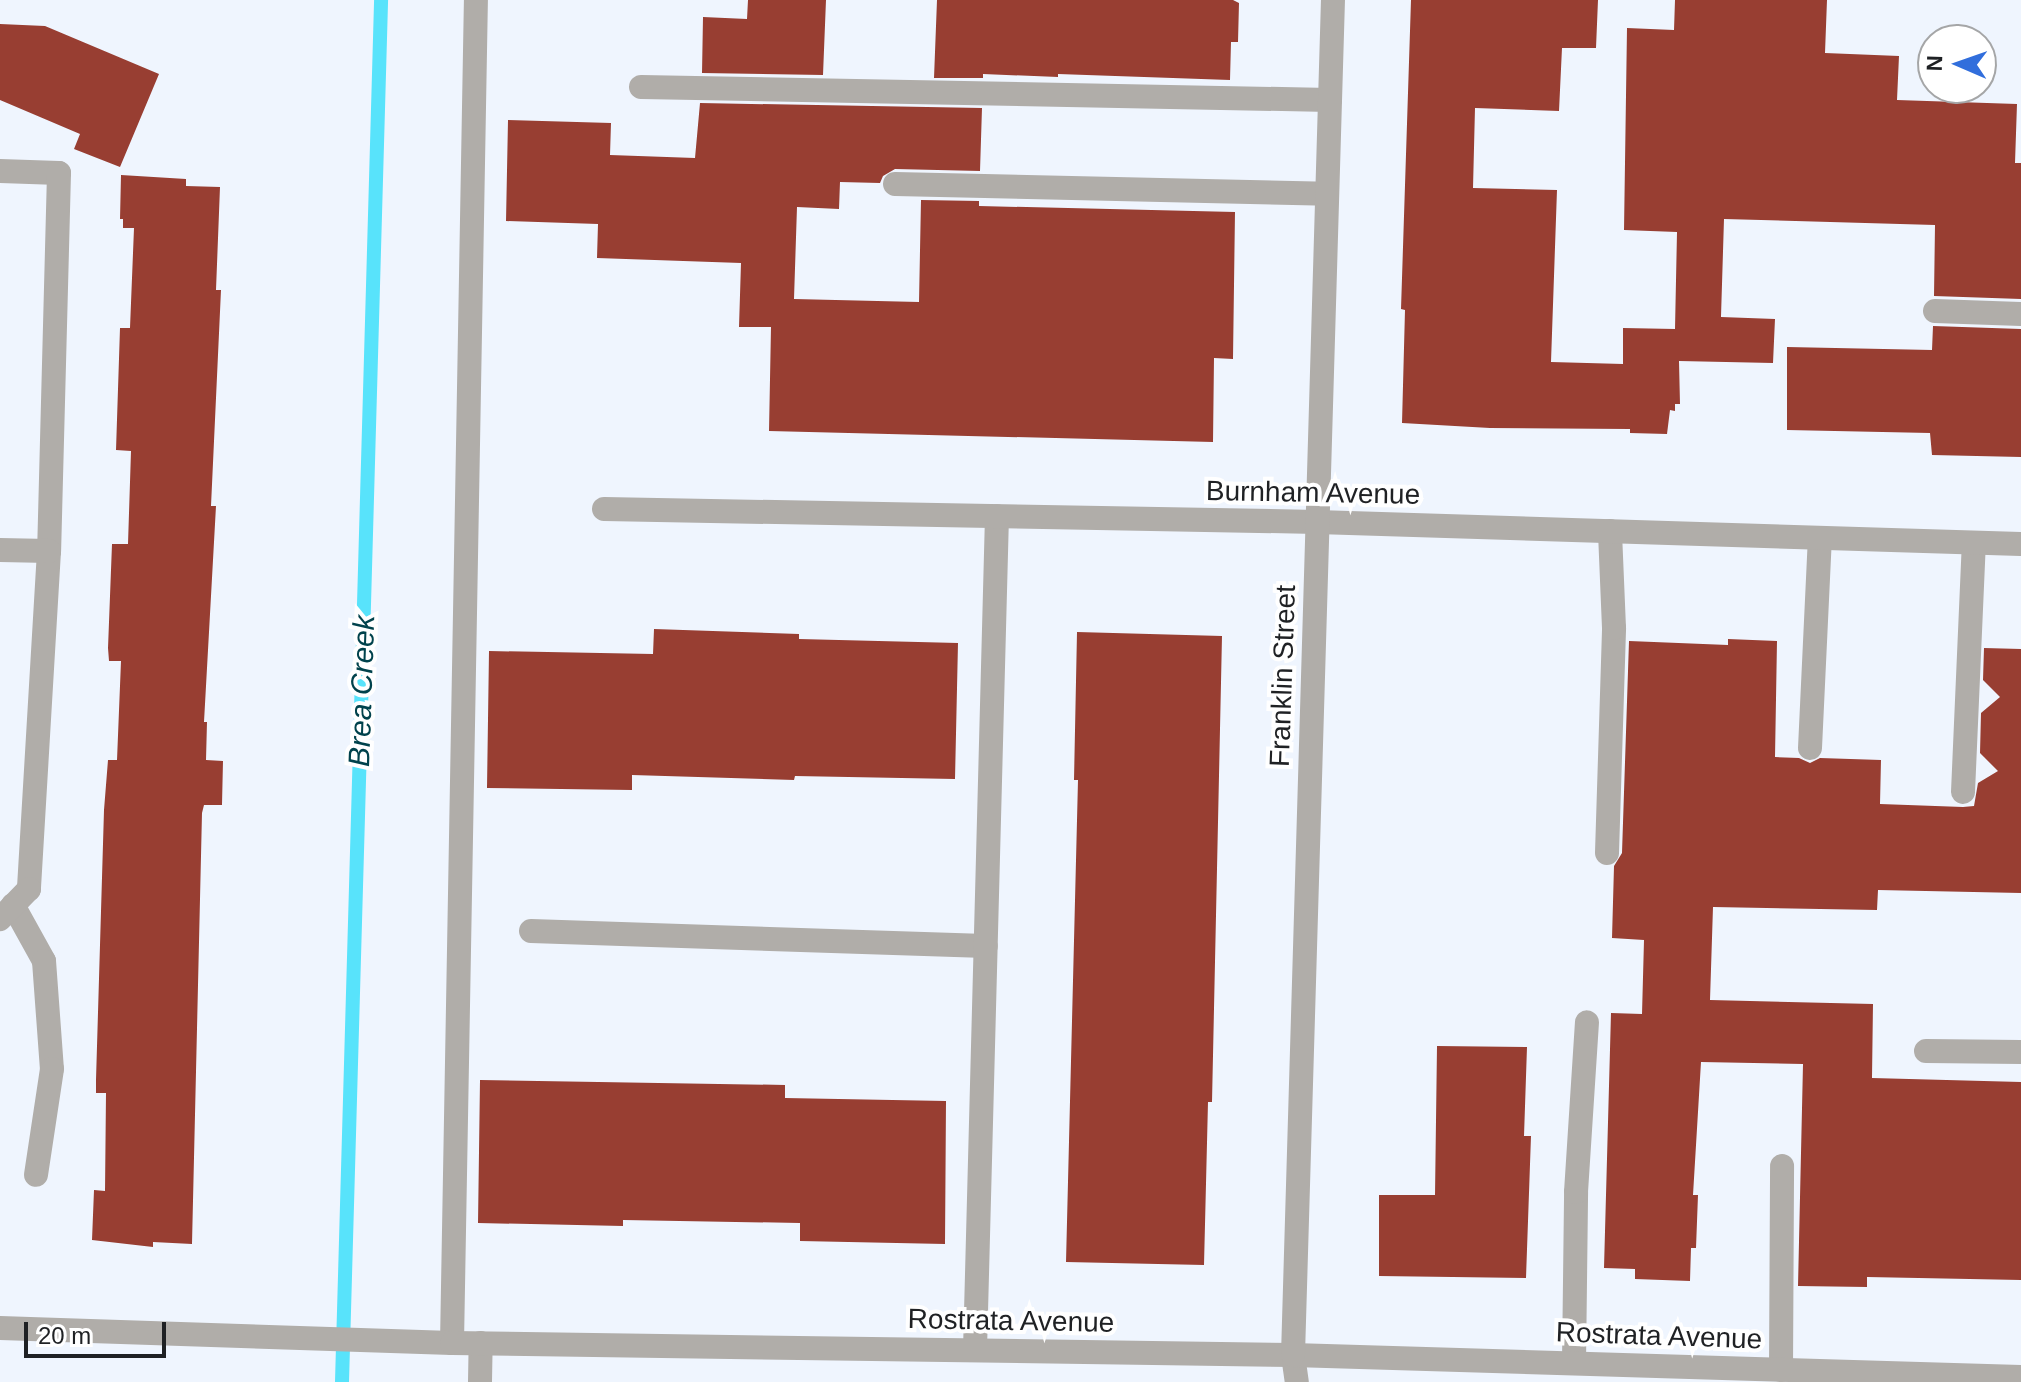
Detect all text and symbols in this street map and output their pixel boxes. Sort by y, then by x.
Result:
north arrow [1917,24,1997,104]
text: N [1922,55,1947,72]
street label: Burnham Avenue [1205,474,1421,512]
street label: Franklin Street [1263,584,1303,768]
water label: Brea Creek [341,615,383,767]
street label: Rostrata Avenue [907,1302,1115,1340]
scale bar [28,1306,170,1356]
street label: Rostrata Avenue [1554,1316,1764,1356]
text: 20 m [38,1322,91,1349]

